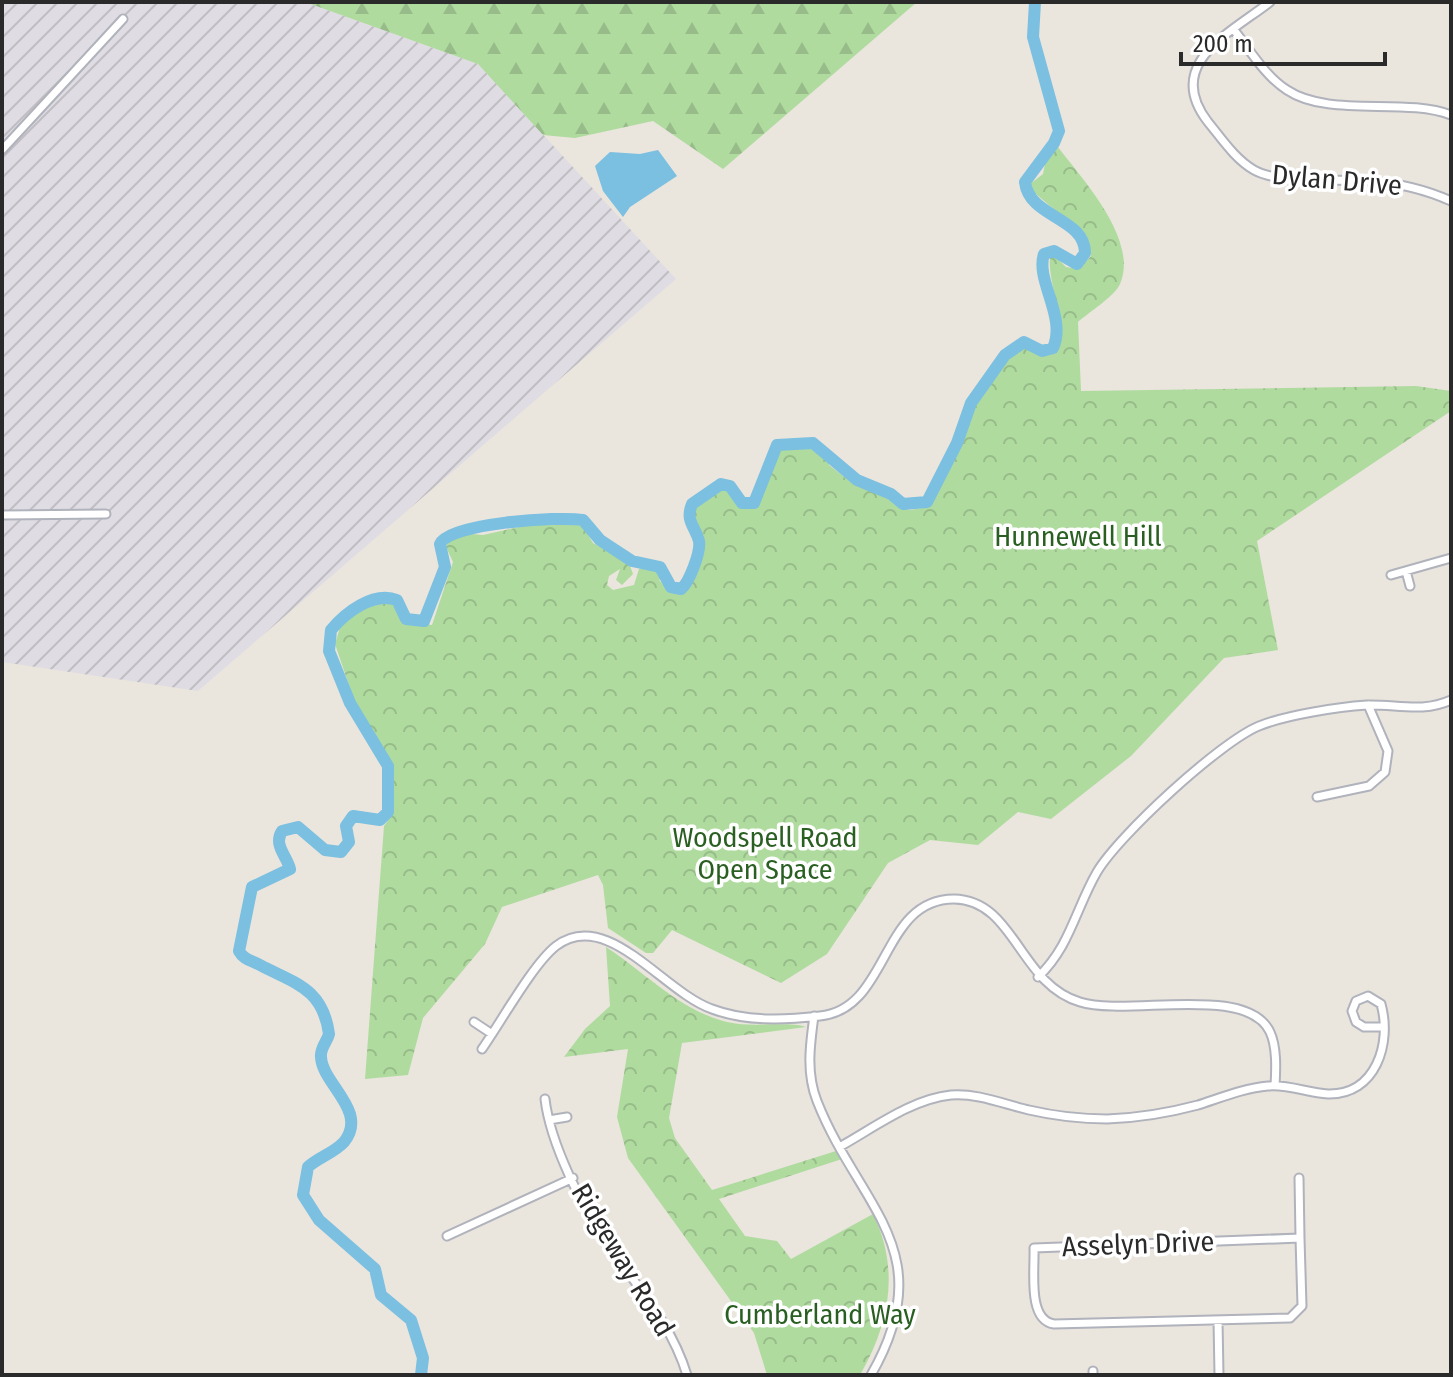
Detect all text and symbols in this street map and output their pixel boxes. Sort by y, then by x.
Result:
scale bar [1181,16,1385,66]
text: 200 m [1193,30,1253,58]
street label: Dylan Drive [1271,158,1403,202]
park label: Hunnewell Hill [994,520,1162,553]
park label: Woodspell Road Open Space [672,821,858,886]
street label: Ridgeway Road [564,1178,682,1342]
street label: Asselyn Drive [1061,1225,1215,1263]
park label: Cumberland Way [724,1298,916,1331]

